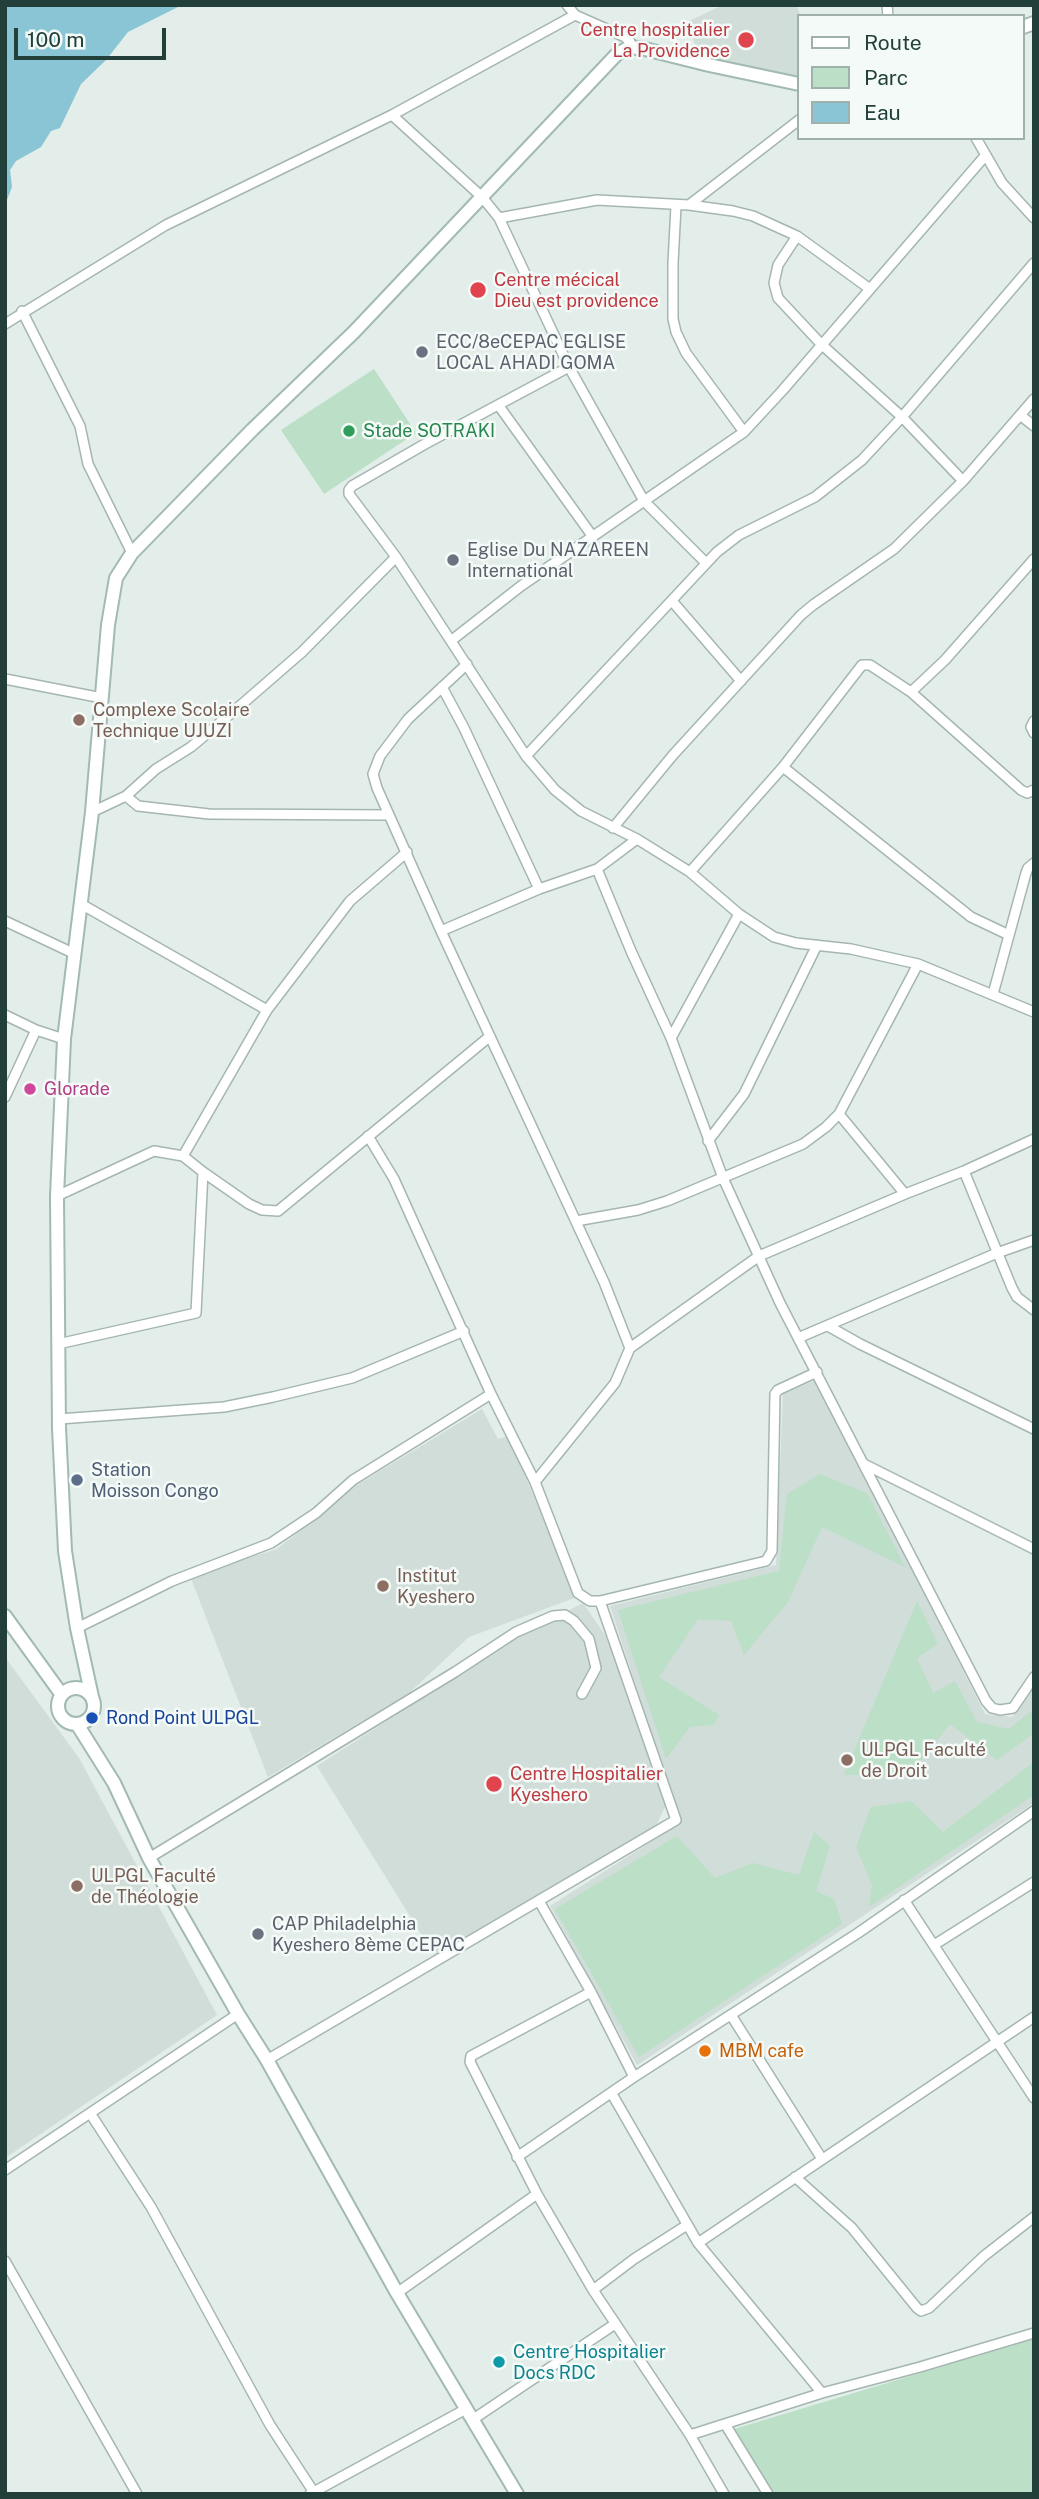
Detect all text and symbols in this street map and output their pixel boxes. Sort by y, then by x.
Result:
scale bar [18,14,170,58]
legend [797,14,1025,140]
place label: Centre hospitalier La Providence [580,19,730,61]
text: 100 m [27,27,84,52]
marker: Centre hospitalier La Providence [736,30,756,50]
text: Route [864,30,922,55]
text: Parc [864,65,908,90]
text: Eau [864,100,901,125]
place label: Centre mécical Dieu est providence [494,269,659,312]
marker: Centre mécical Dieu est providence [468,280,488,300]
place label: ECC/8eCEPAC EGLISE LOCAL AHADI GOMA [436,331,626,374]
marker: ECC/8eCEPAC EGLISE LOCAL AHADI GOMA [414,344,430,360]
place label: Stade SOTRAKI [363,420,495,442]
marker: Stade SOTRAKI [341,423,357,439]
place label: Eglise Du NAZAREEN International [467,539,649,582]
marker: Eglise Du NAZAREEN International [445,552,461,568]
place label: Complexe Scolaire Technique UJUZI [93,699,250,742]
marker: Complexe Scolaire Technique UJUZI [71,712,87,728]
place label: Glorade [44,1078,110,1100]
marker: Glorade [22,1081,38,1097]
place label: Station Moisson Congo [91,1459,219,1502]
marker: Station Moisson Congo [69,1472,85,1488]
place label: Institut Kyeshero [397,1565,475,1608]
marker: Institut Kyeshero [375,1578,391,1594]
place label: Rond Point ULPGL [106,1707,259,1729]
marker: Rond Point ULPGL [84,1710,100,1726]
place label: ULPGL Faculté de Droit [861,1739,986,1782]
marker: ULPGL Faculté de Droit [839,1752,855,1768]
place label: Centre Hospitalier Kyeshero [510,1763,663,1806]
marker: Centre Hospitalier Kyeshero [484,1774,504,1794]
place label: ULPGL Faculté de Théologie [91,1865,216,1908]
marker: ULPGL Faculté de Théologie [69,1878,85,1894]
place label: CAP Philadelphia Kyeshero 8ème CEPAC [272,1913,465,1955]
marker: CAP Philadelphia Kyeshero 8ème CEPAC [250,1926,266,1942]
place label: MBM cafe [719,2040,804,2062]
marker: MBM cafe [697,2043,713,2059]
place label: Centre Hospitalier Docs RDC [513,2341,666,2384]
marker: Centre Hospitalier Docs RDC [491,2354,507,2370]

